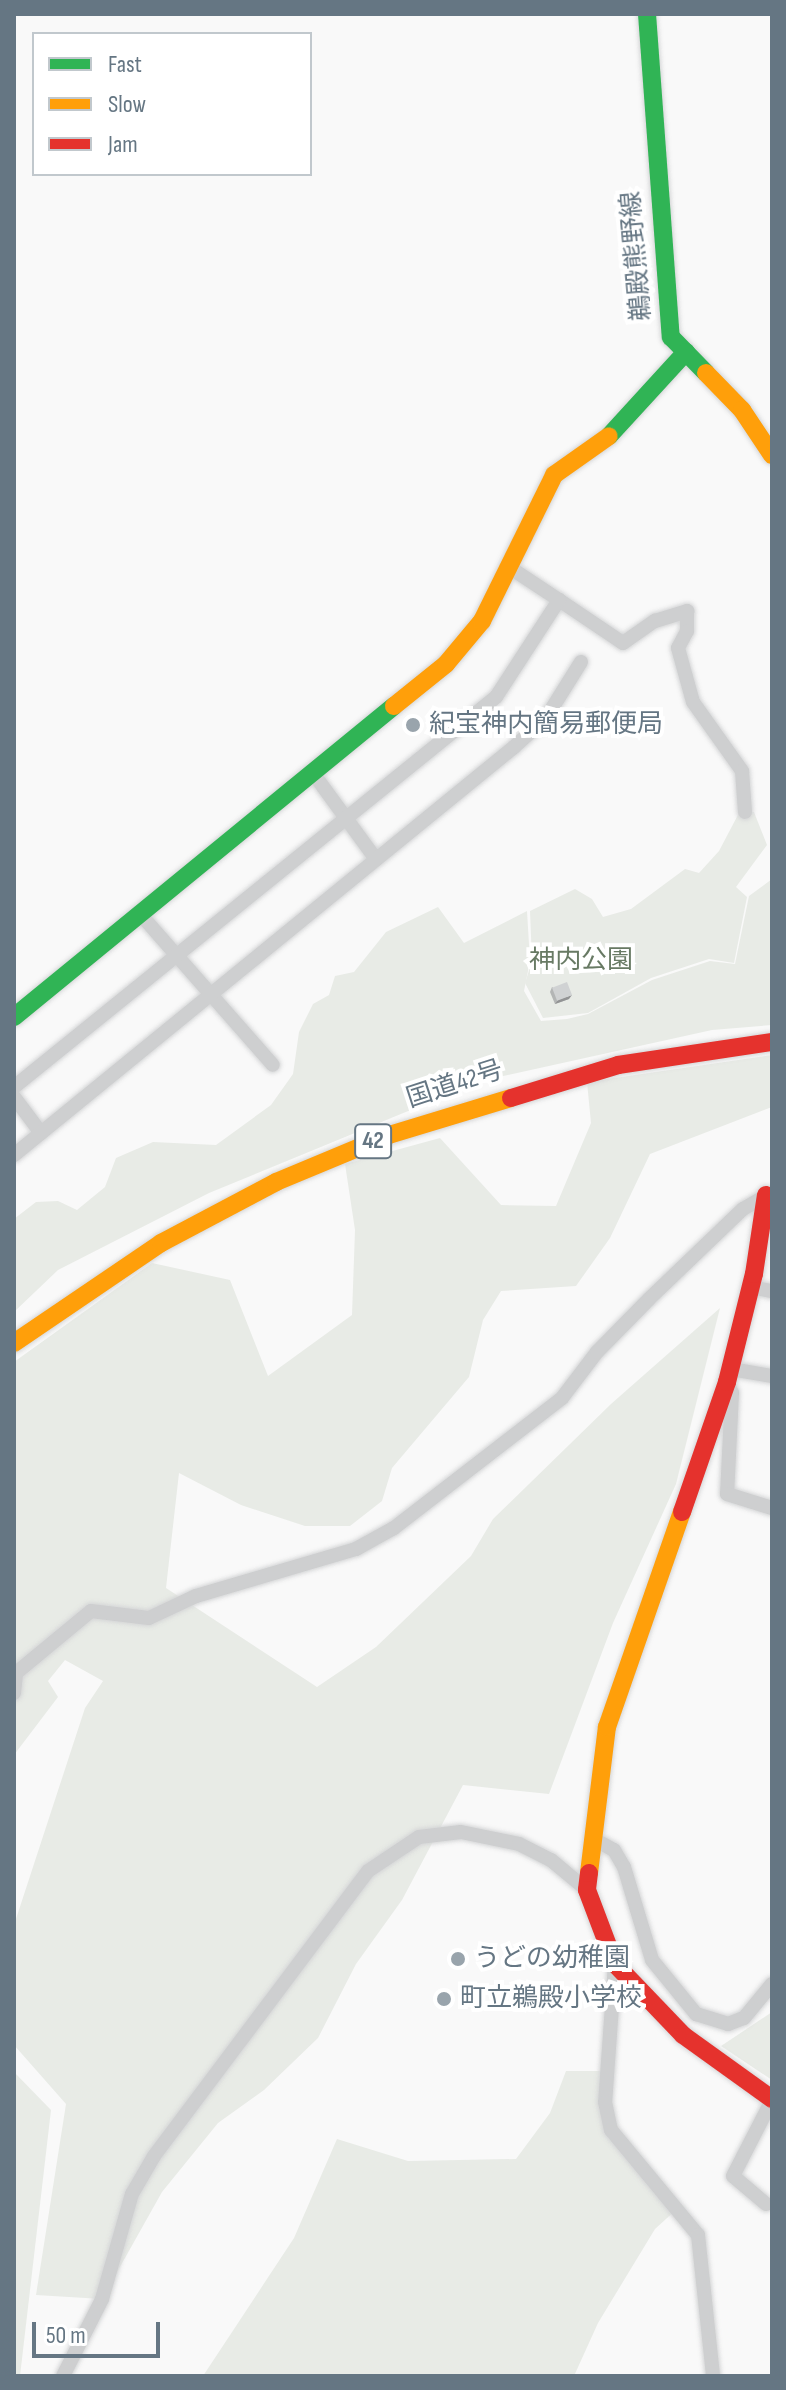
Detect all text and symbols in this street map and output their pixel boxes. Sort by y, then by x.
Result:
legend [32,32,312,176]
text: Fast [108,50,142,79]
text: Slow [108,90,146,119]
text: Jam [108,130,138,159]
street label: 鵜殿熊野線 [616,190,658,322]
place label: 紀宝神内簡易郵便局 [429,709,663,741]
marker: 紀宝神内簡易郵便局 [404,716,422,734]
park label: 神内公園 [529,945,633,977]
street label: 国道42号 [403,1055,507,1115]
road number: 42 [353,1121,393,1161]
place label: うどの幼稚園 [474,1943,630,1975]
marker: うどの幼稚園 [449,1950,467,1968]
place label: 町立鵜殿小学校 [460,1983,642,2015]
marker: 町立鵜殿小学校 [435,1990,453,2008]
scale bar [36,2306,164,2356]
text: 50 m [46,2321,86,2350]

